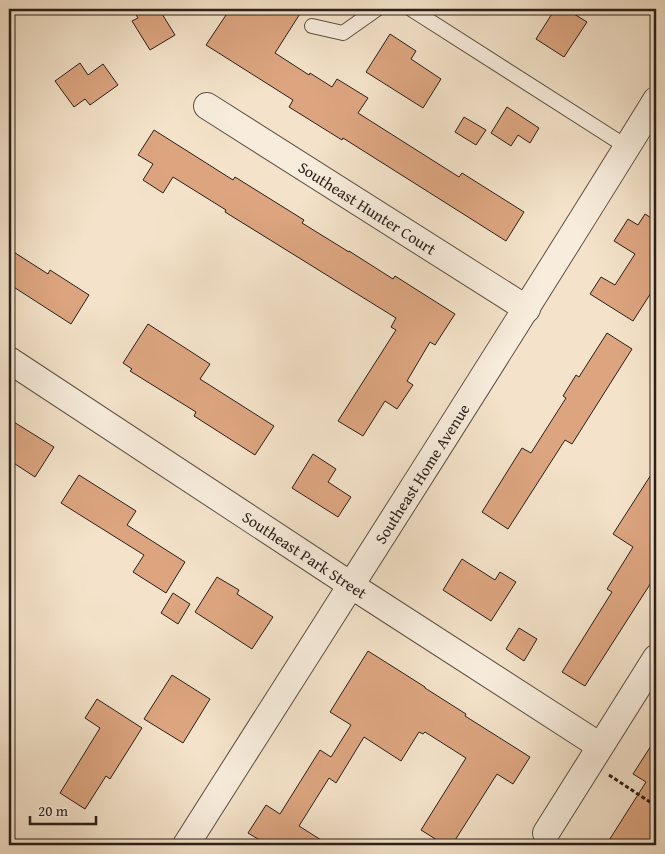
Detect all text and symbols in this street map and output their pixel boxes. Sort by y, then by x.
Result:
street label: Southeast Hunter Court [294,155,441,261]
street label: Southeast Home Avenue [368,399,475,548]
street label: Southeast Park Street [238,505,372,605]
scale bar [30,794,96,826]
text: 20 m [38,800,69,821]

